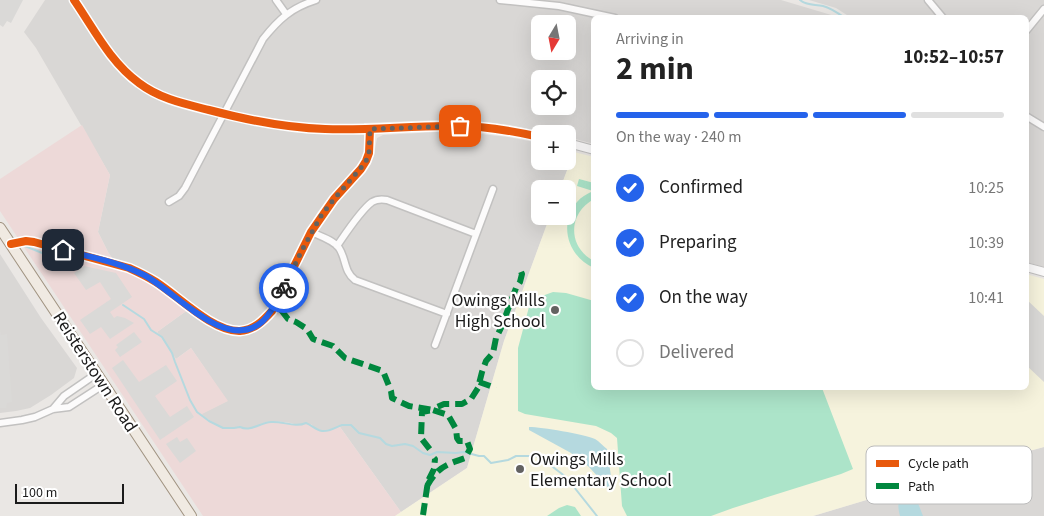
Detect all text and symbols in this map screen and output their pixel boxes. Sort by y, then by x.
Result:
north arrow [531,15,576,60]
map controls [531,15,576,225]
text: Arriving in [616,28,684,50]
text: 10:52–10:57 [903,44,1004,71]
text: 2 min [616,46,694,92]
button: locate [531,70,576,115]
pin [439,105,481,147]
icon: bag [446,112,474,140]
button: + [531,125,576,170]
text: On the way · 240 m [616,126,741,148]
icon: check [616,174,644,202]
text: Confirmed [659,174,743,201]
text: 10:25 [968,177,1004,199]
button: − [531,180,576,225]
pin [42,229,84,271]
icon: check [616,229,644,257]
text: Preparing [659,229,737,256]
text: 10:39 [968,232,1004,254]
icon: home [49,236,77,264]
courier [259,263,309,313]
icon: bike [270,274,298,302]
icon: check [616,284,644,312]
text: On the way [659,284,748,311]
text: 10:41 [968,287,1004,309]
place label: Owings Mills High School [451,288,545,334]
marker: Owings Mills High School [549,304,561,316]
street label: Reisterstown Road [47,307,143,437]
text: Delivered [659,339,734,366]
legend [866,446,1032,504]
place label: Owings Mills Elementary School [530,447,672,493]
text: Cycle path [908,454,969,474]
marker: Owings Mills Elementary School [514,463,526,475]
text: Path [908,477,935,497]
scale bar [15,481,124,504]
text: 100 m [22,483,57,503]

